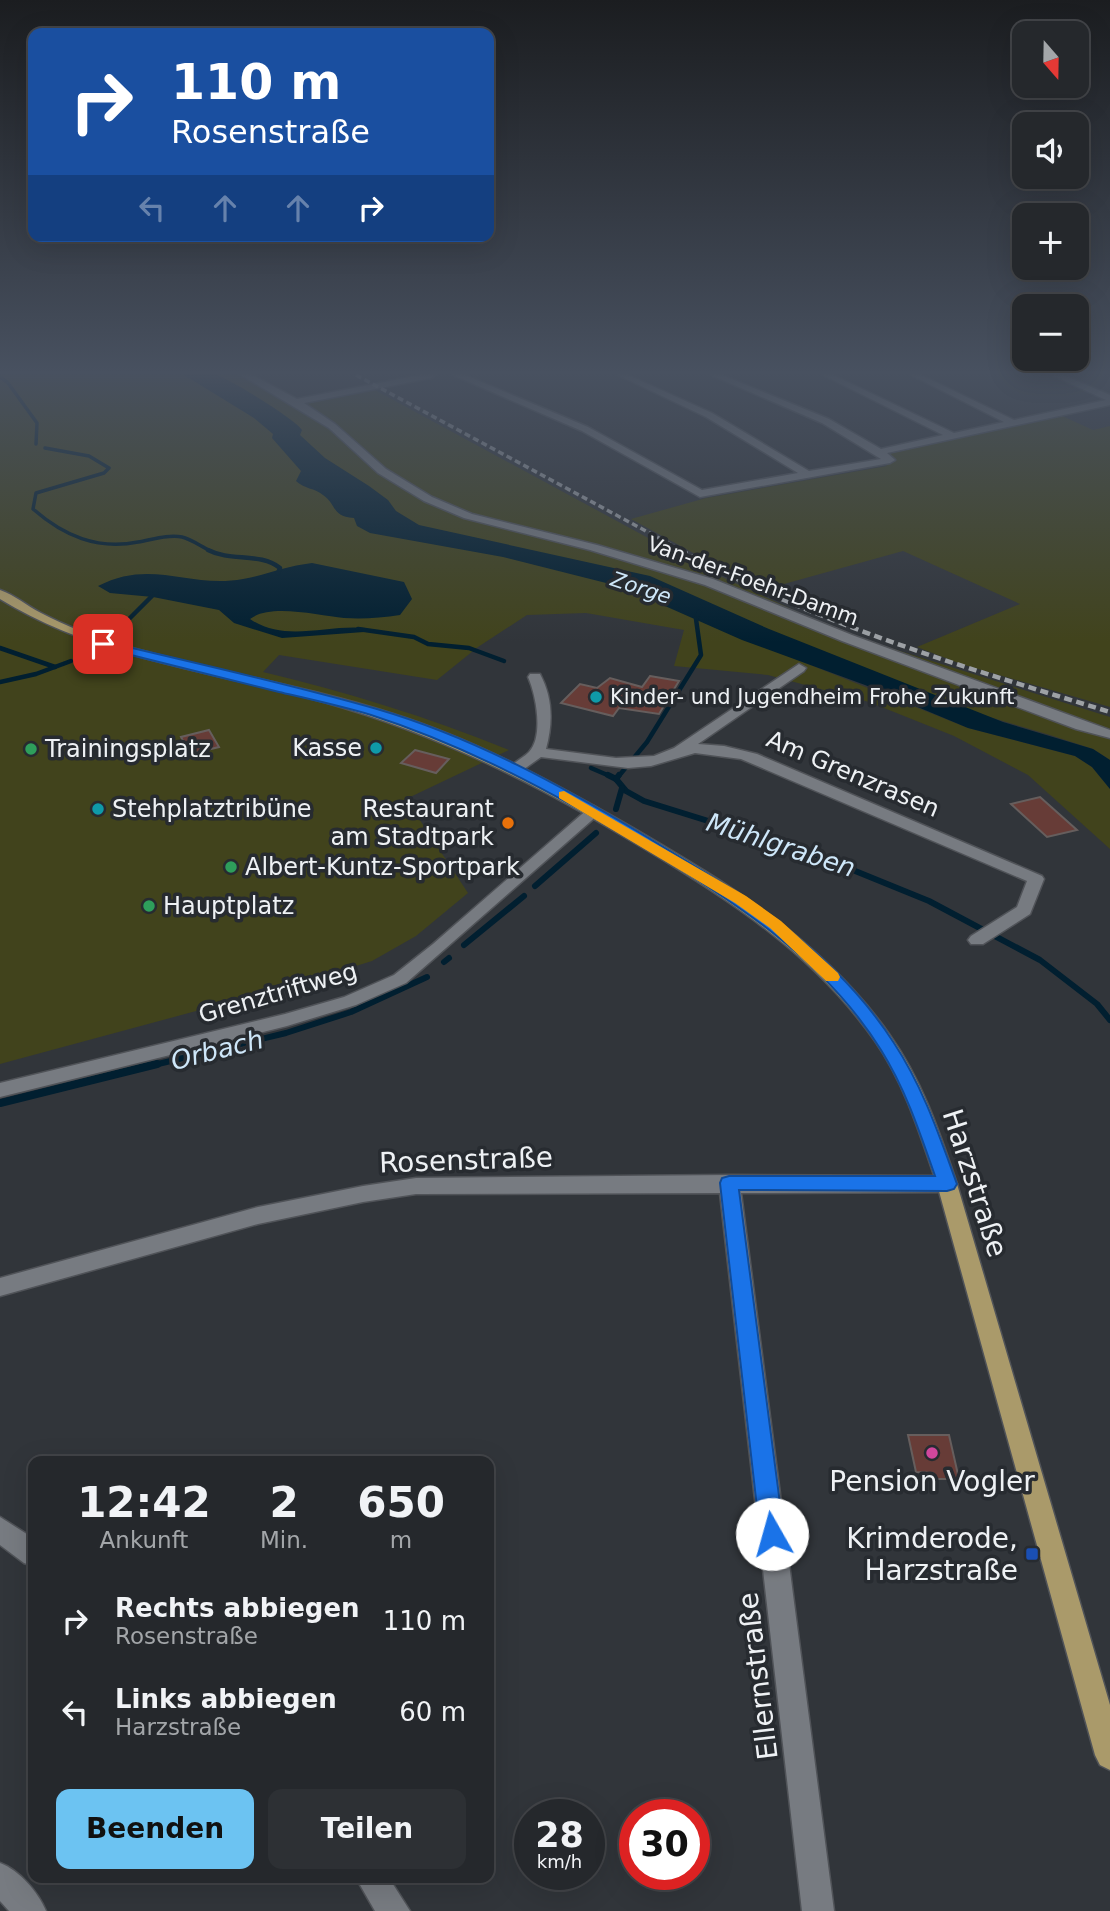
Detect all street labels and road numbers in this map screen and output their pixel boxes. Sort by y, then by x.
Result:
street label: Van-der-Foehr-Damm [644,532,862,630]
street label: Am Grenzrasen [762,725,944,823]
street label: Grenztriftweg [196,957,360,1029]
street label: Harzstraße [936,1105,1014,1261]
street label: Rosenstraße [378,1140,554,1180]
street label: Ellernstraße [731,1590,785,1762]

